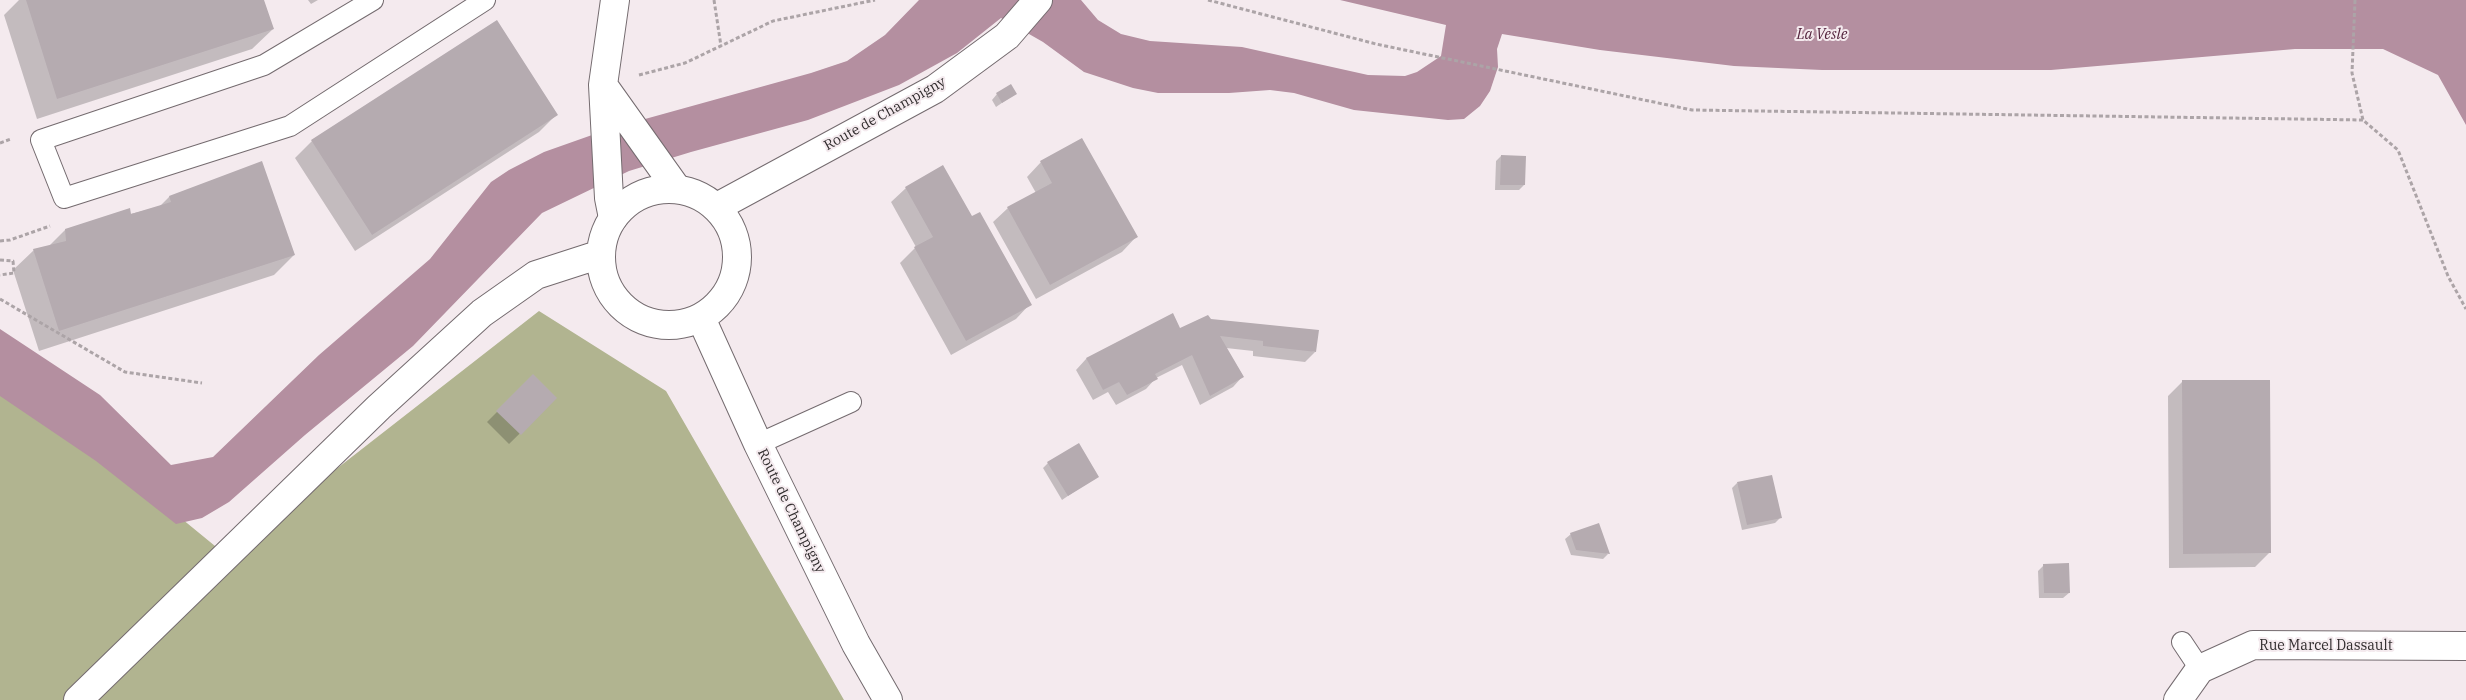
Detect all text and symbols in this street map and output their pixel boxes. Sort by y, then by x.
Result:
water label: La Vesle [1797,26,1847,44]
street label: Route de Champigny [821,74,949,154]
street label: Route de Champigny [754,446,828,576]
street label: Rue Marcel Dassault [2259,638,2393,654]

